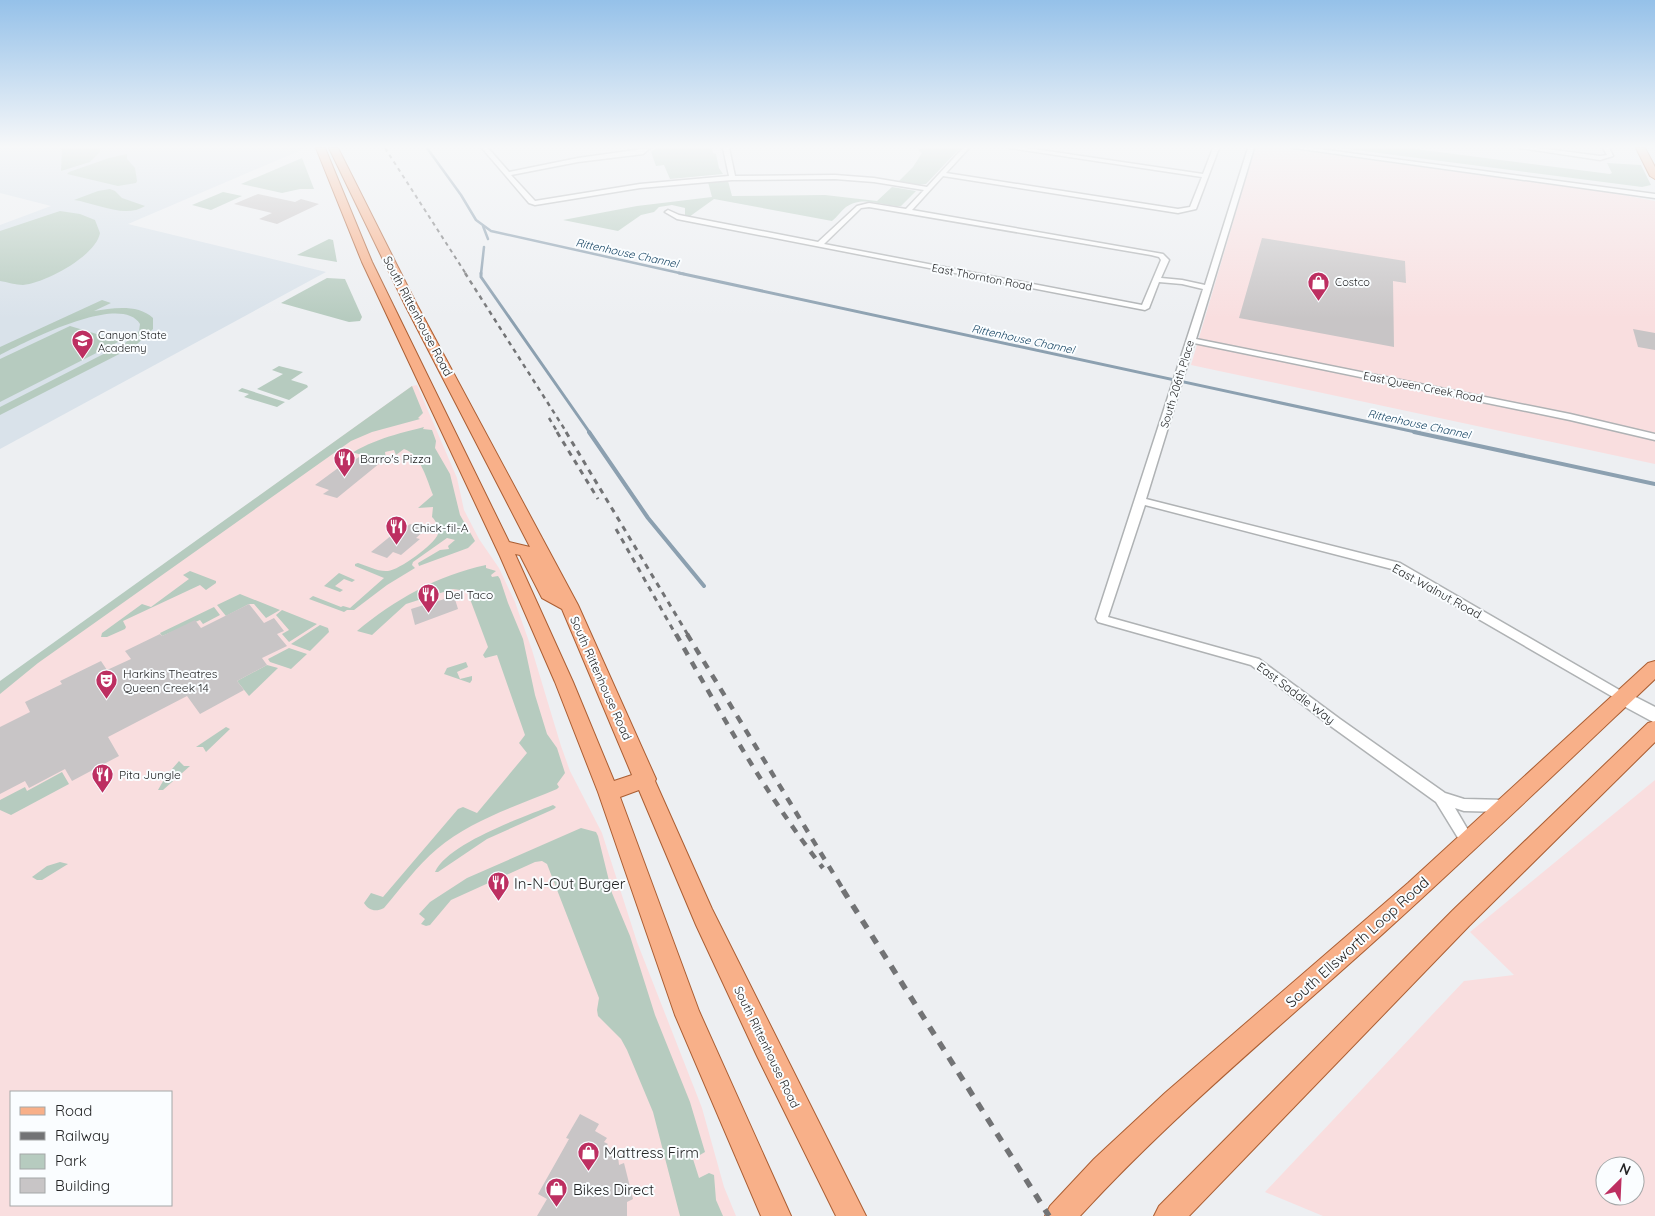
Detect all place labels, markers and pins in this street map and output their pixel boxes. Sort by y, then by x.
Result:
shop icon: Costco [1307,270,1331,301]
place label: Costco [1335,275,1370,289]
place label: Canyon State Academy [98,328,167,355]
school or university icon: Canyon State Academy [70,329,94,360]
restaurant icon: Barro's Pizza [332,446,356,477]
place label: Barro's Pizza [360,451,431,466]
restaurant icon: Chick-fil-A [384,515,408,546]
place label: Chick-fil-A [412,520,469,535]
restaurant icon: Del Taco [417,582,441,613]
place label: Del Taco [445,587,493,602]
place label: Harkins Theatres Queen Creek 14 [123,666,218,695]
theatre icon: Harkins Theatres Queen Creek 14 [95,668,119,699]
restaurant icon: Pita Jungle [91,762,115,793]
place label: Pita Jungle [119,767,181,782]
restaurant icon: In-N-Out Burger [486,871,510,902]
place label: In-N-Out Burger [514,874,626,893]
shop icon: Mattress Firm [576,1140,600,1171]
place label: Mattress Firm [604,1143,699,1162]
shop icon: Bikes Direct [545,1177,569,1208]
place label: Bikes Direct [573,1180,654,1199]

